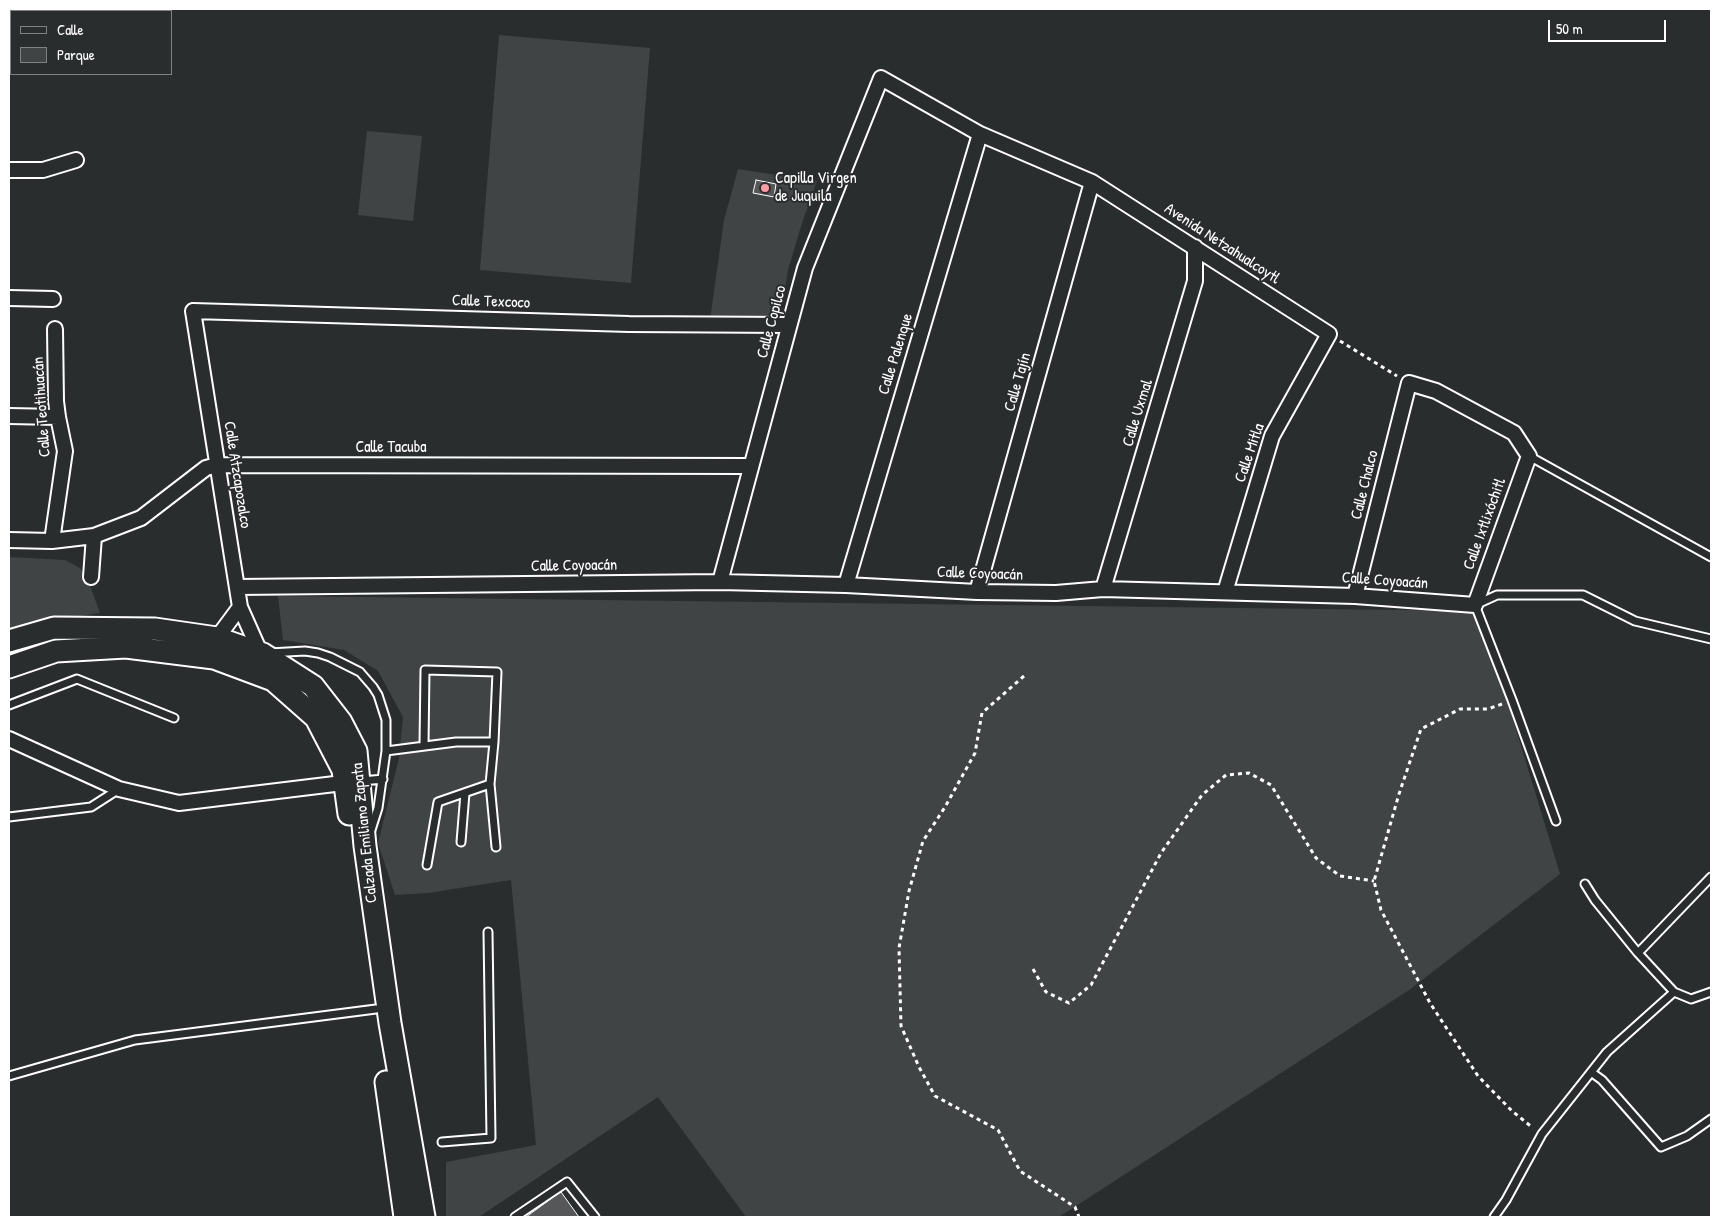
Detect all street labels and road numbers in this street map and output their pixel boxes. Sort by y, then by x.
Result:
street label: Avenida Netzahualcoytl [1161,199,1283,289]
street label: Calle Copilco [753,284,791,360]
street label: Calle Texcoco [452,291,530,313]
street label: Calle Palenque [875,311,917,397]
street label: Calle Tajín [1000,350,1036,414]
street label: Calle Teotihuacán [29,356,55,458]
street label: Calle Uxmal [1119,377,1157,449]
street label: Calle Atzcapozalco [219,420,255,530]
street label: Calle Mitla [1231,421,1269,485]
street label: Calle Tacuba [355,438,427,458]
street label: Calle Chalco [1347,448,1383,522]
street label: Calle Ixtlixóchitl [1460,476,1510,572]
street label: Calle Coyoacán [531,556,617,576]
street label: Calle Coyoacán [936,563,1024,585]
street label: Calle Coyoacán [1341,568,1429,594]
street label: Calzada Emiliano Zapata [348,762,382,904]

